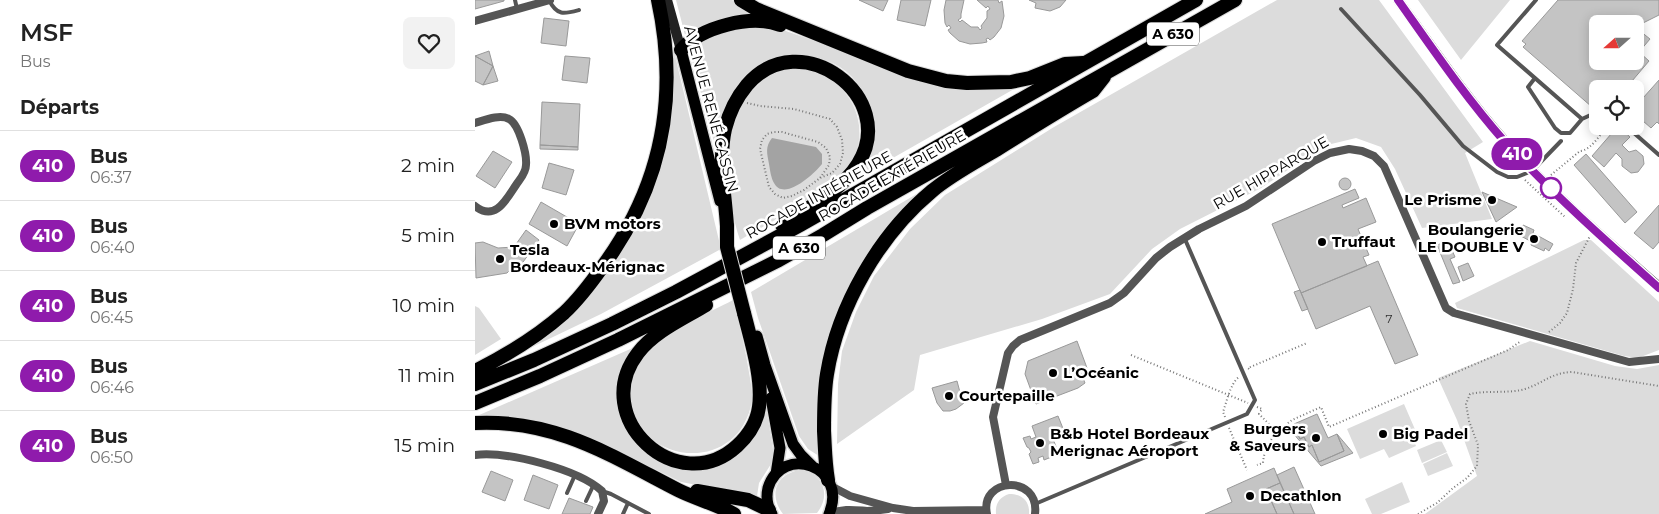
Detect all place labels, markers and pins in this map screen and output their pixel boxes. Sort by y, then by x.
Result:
unlabelled marker [1540,177,1562,199]
place label: Le Prisme [1404,190,1482,209]
marker: Le Prisme [1486,194,1498,206]
place label: BVM motors [564,214,661,233]
marker: BVM motors [548,218,560,230]
place label: Boulangerie LE DOUBLE V [1418,220,1525,256]
place label: Truffaut [1332,232,1396,251]
marker: Boulangerie LE DOUBLE V [1528,233,1540,245]
marker: Truffaut [1316,236,1328,248]
place label: Tesla Bordeaux-Mérignac [510,240,665,276]
marker: Tesla Bordeaux-Mérignac [494,253,506,265]
place label: L’Océanic [1063,363,1139,382]
marker: L’Océanic [1047,367,1059,379]
place label: Courtepaille [959,386,1055,405]
marker: Courtepaille [943,390,955,402]
place label: Burgers & Saveurs [1229,419,1306,455]
place label: B&b Hotel Bordeaux Merignac Aéroport [1050,424,1209,460]
place label: Big Padel [1393,424,1468,443]
marker: Big Padel [1377,428,1389,440]
marker: Burgers & Saveurs [1310,432,1322,444]
marker: B&b Hotel Bordeaux Merignac Aéroport [1034,437,1046,449]
place label: Decathlon [1260,486,1342,505]
marker: Decathlon [1244,490,1256,502]

